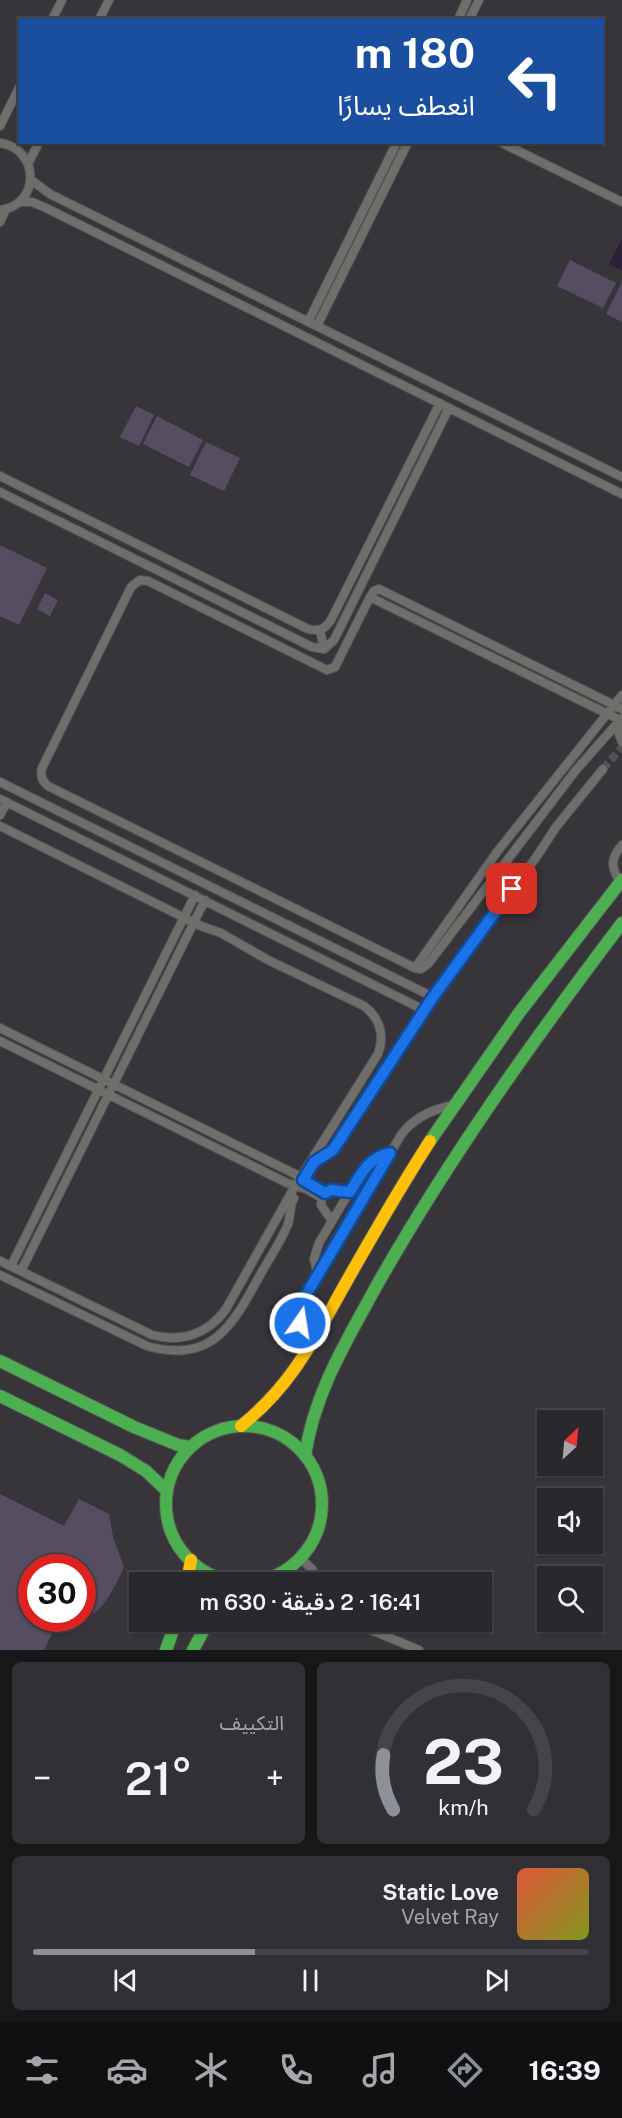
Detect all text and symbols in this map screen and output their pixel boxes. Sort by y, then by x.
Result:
text: 180 m [355,28,475,77]
icon: left [496,42,574,120]
text: انعطف يسارًا [337,89,475,121]
pin [486,863,537,914]
icon: arrive [495,872,528,905]
position arrow [268,1291,332,1355]
north arrow [537,1410,603,1476]
map controls [537,1410,603,1632]
button: sound [537,1488,603,1554]
speed limit sign: 30 [18,1554,96,1632]
button: search [537,1566,603,1632]
text: 16:41 · 2 دقيقة · 630 m [200,1589,422,1615]
text: التكييف [220,1711,284,1735]
text: 23 [423,1725,504,1798]
text: 21° [125,1752,192,1805]
text: − [33,1759,51,1797]
text: + [266,1759,284,1797]
text: km/h [438,1795,489,1820]
text: Static Love [382,1879,499,1905]
text: Velvet Ray [401,1905,499,1929]
icon: previous [109,1964,142,1997]
icon: pause [294,1964,327,1997]
icon: next [480,1964,513,1997]
icon: filters [21,2049,63,2091]
icon: car [106,2049,148,2091]
icon: climate [190,2049,232,2091]
icon: phone [275,2049,317,2091]
icon: music [359,2049,401,2091]
icon: directions [444,2049,486,2091]
text: 16:39 [528,2054,601,2086]

